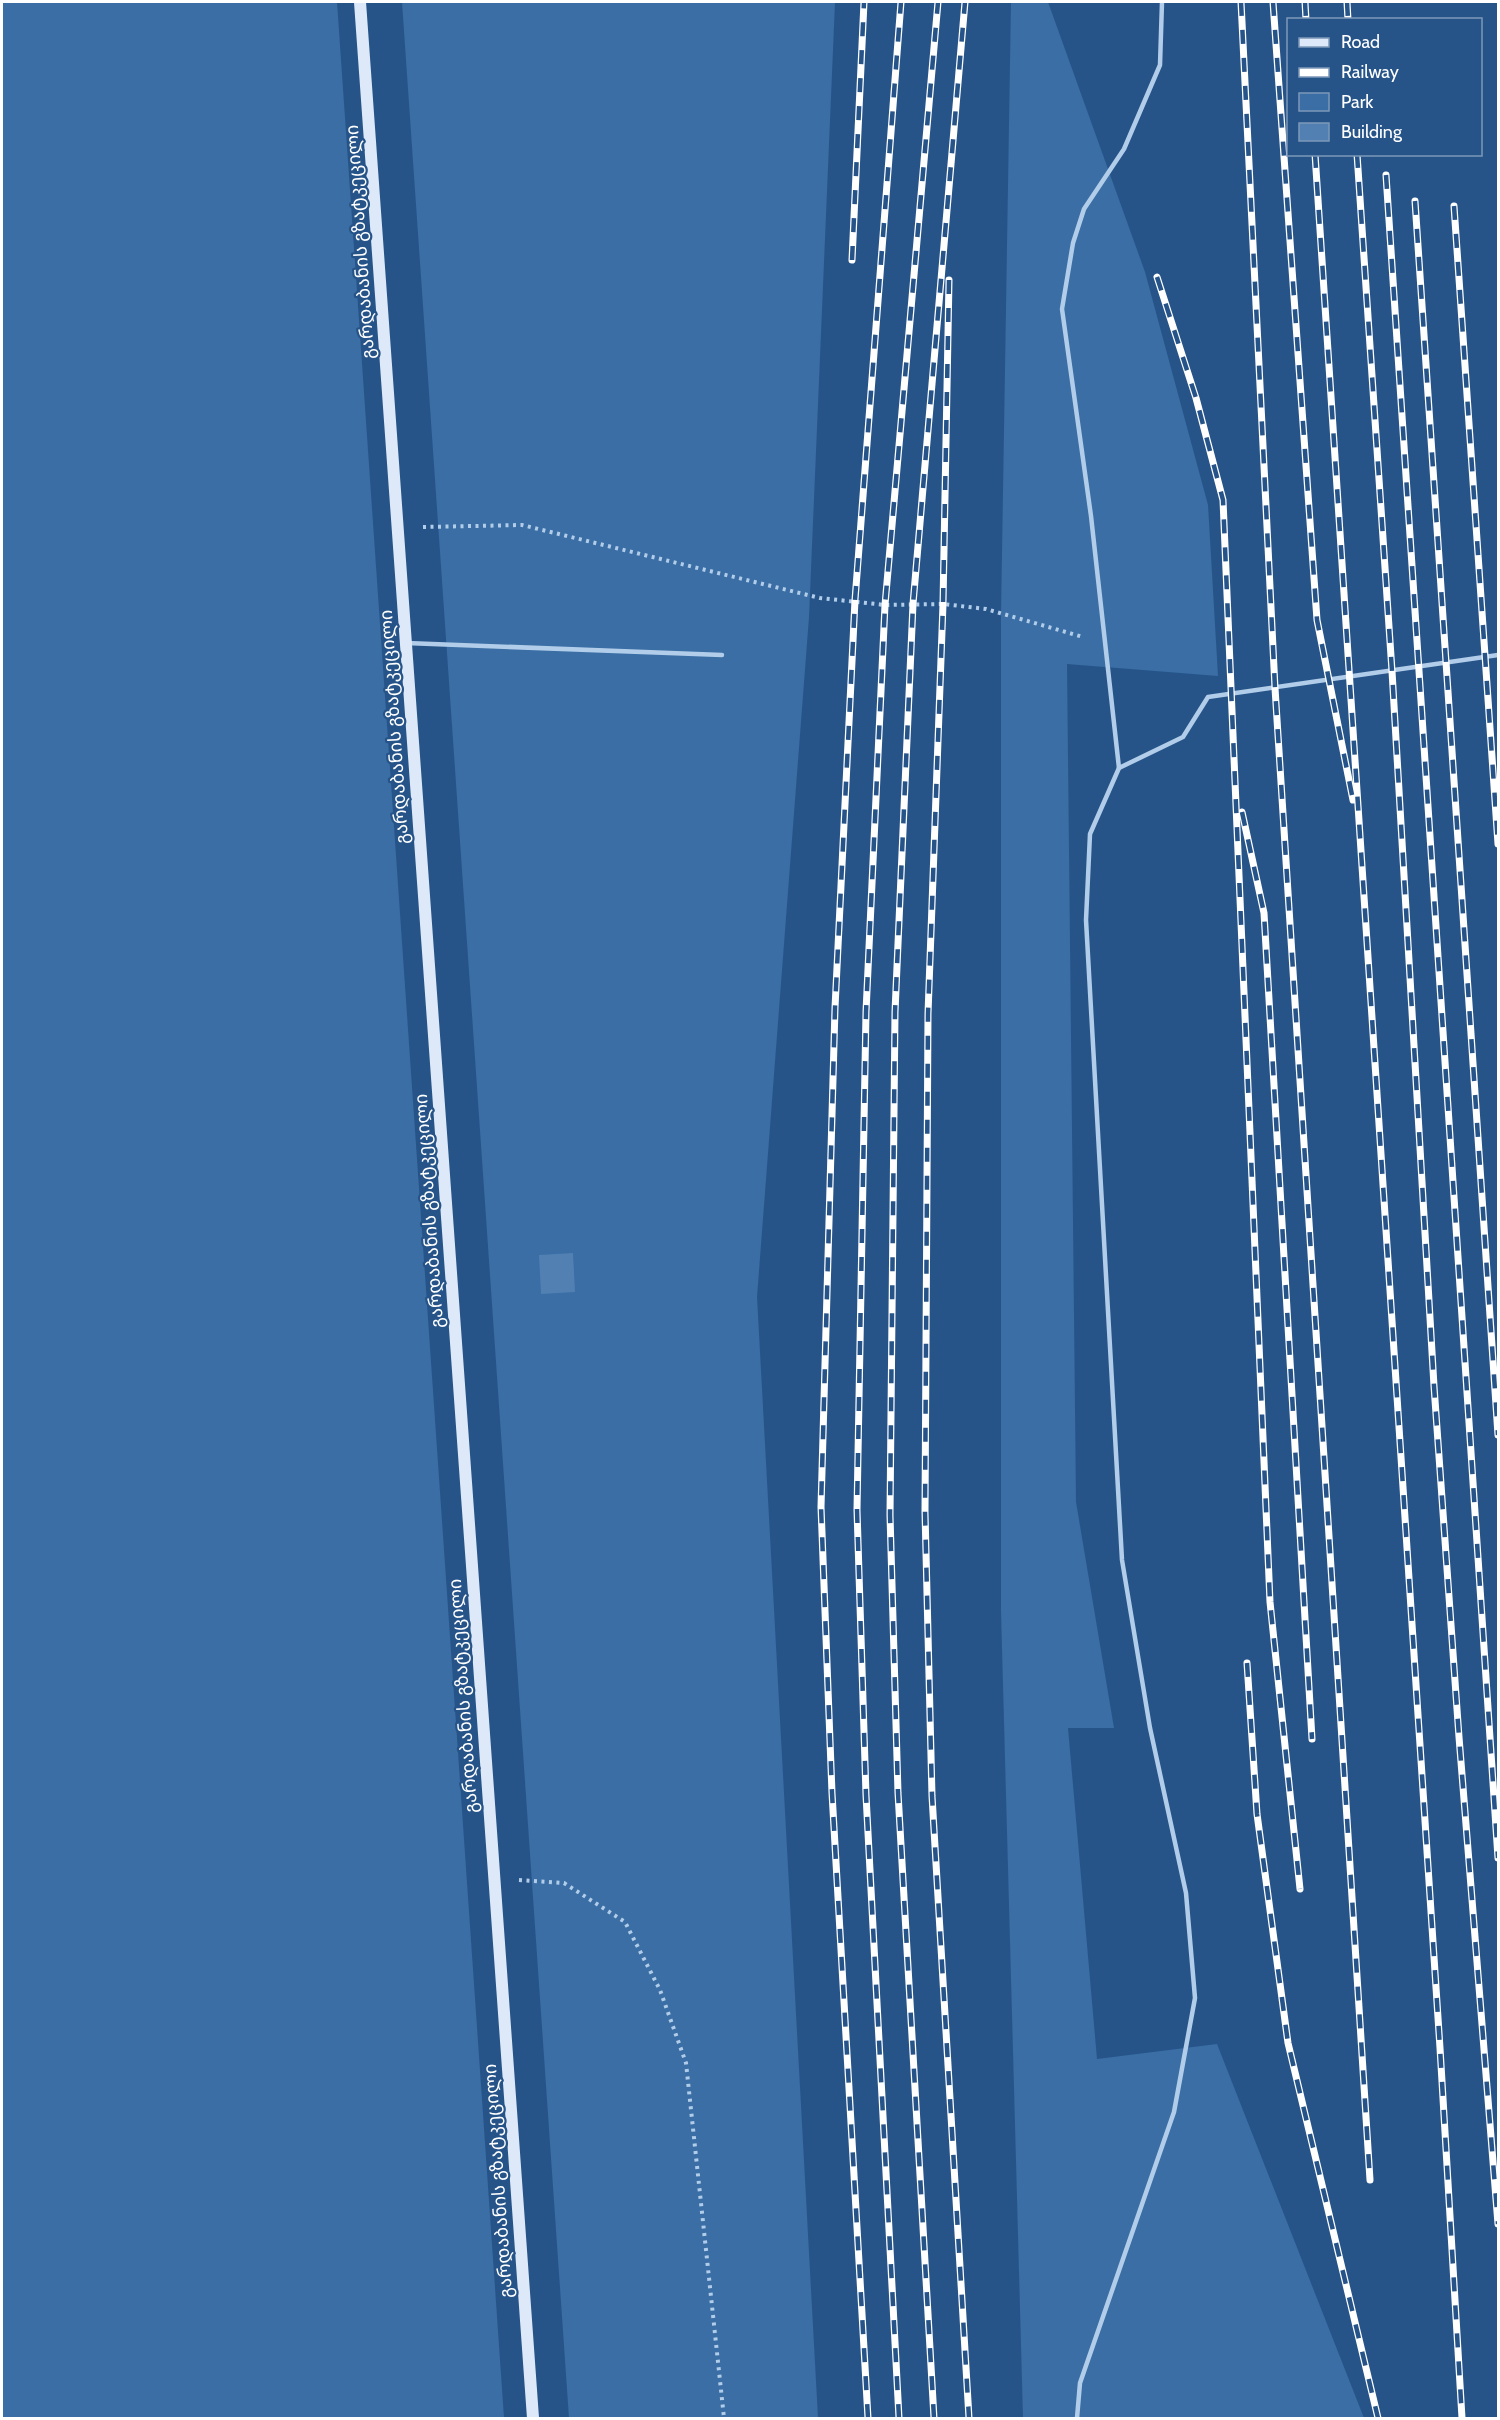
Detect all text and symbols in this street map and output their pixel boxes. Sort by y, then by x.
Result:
legend [1287,18,1482,156]
text: Road [1341,31,1380,53]
text: Railway [1341,61,1399,83]
text: Park [1341,91,1374,113]
text: Building [1341,121,1403,143]
street label: გარდაბანის გზატკეცილი [341,124,379,360]
street label: გარდაბანის გზატკეცილი [375,609,413,845]
street label: გარდაბანის გზატკეცილი [410,1093,448,1329]
street label: გარდაბანის გზატკეცილი [444,1578,482,1814]
street label: გარდაბანის გზატკეცილი [479,2063,517,2299]

